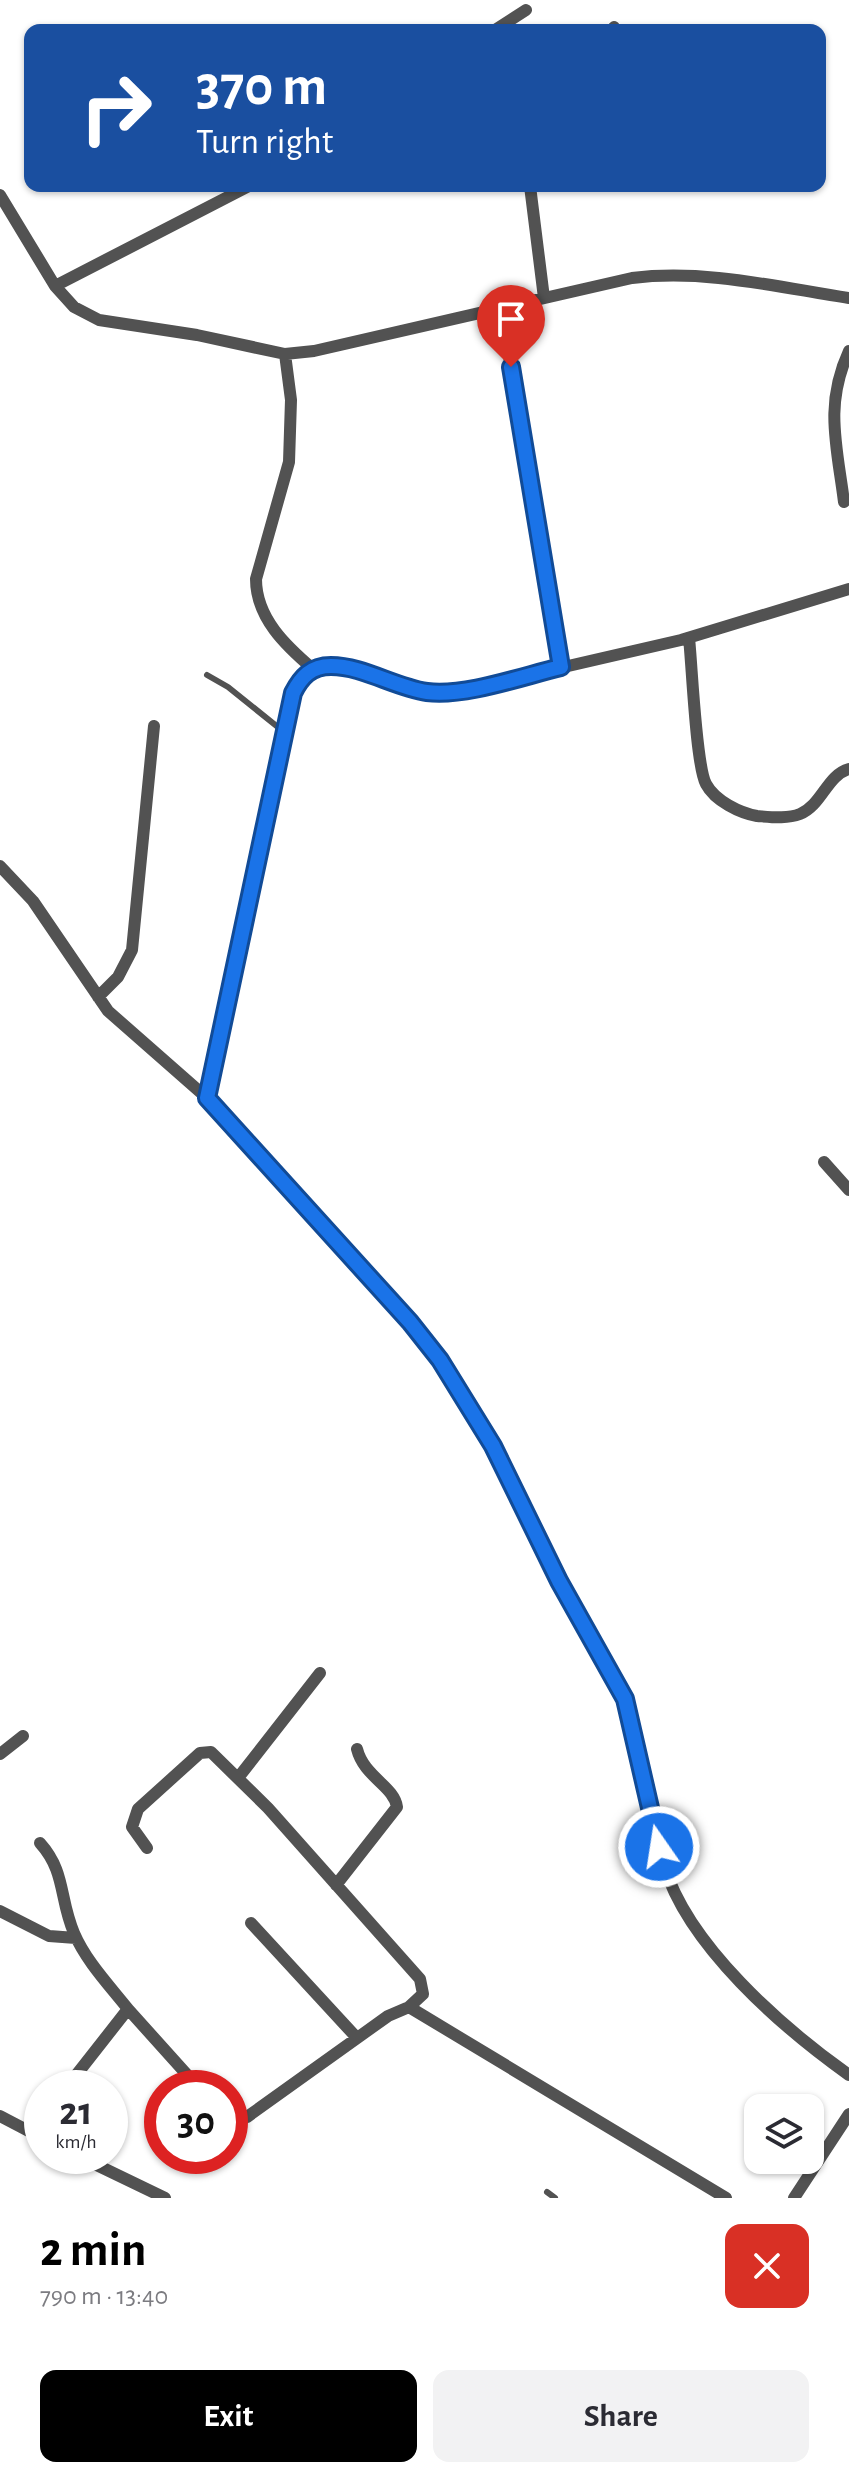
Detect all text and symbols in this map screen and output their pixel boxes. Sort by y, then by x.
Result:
icon: right [64,56,168,160]
text: 370 m [196,59,327,115]
text: Turn right [196,124,333,160]
pin [477,285,545,367]
icon: arrive [489,297,533,341]
position arrow [617,1805,701,1889]
speed limit sign: 30 [144,2070,248,2174]
text: 21 [59,2092,93,2132]
map controls [744,2094,824,2174]
button: layers [744,2094,824,2174]
text: km/h [55,2132,97,2152]
button: close [725,2224,809,2308]
text: 2 min [40,2227,147,2275]
text: 790 m · 13:40 [40,2283,168,2309]
button: Exit [40,2370,417,2462]
button: Share [433,2370,809,2462]

